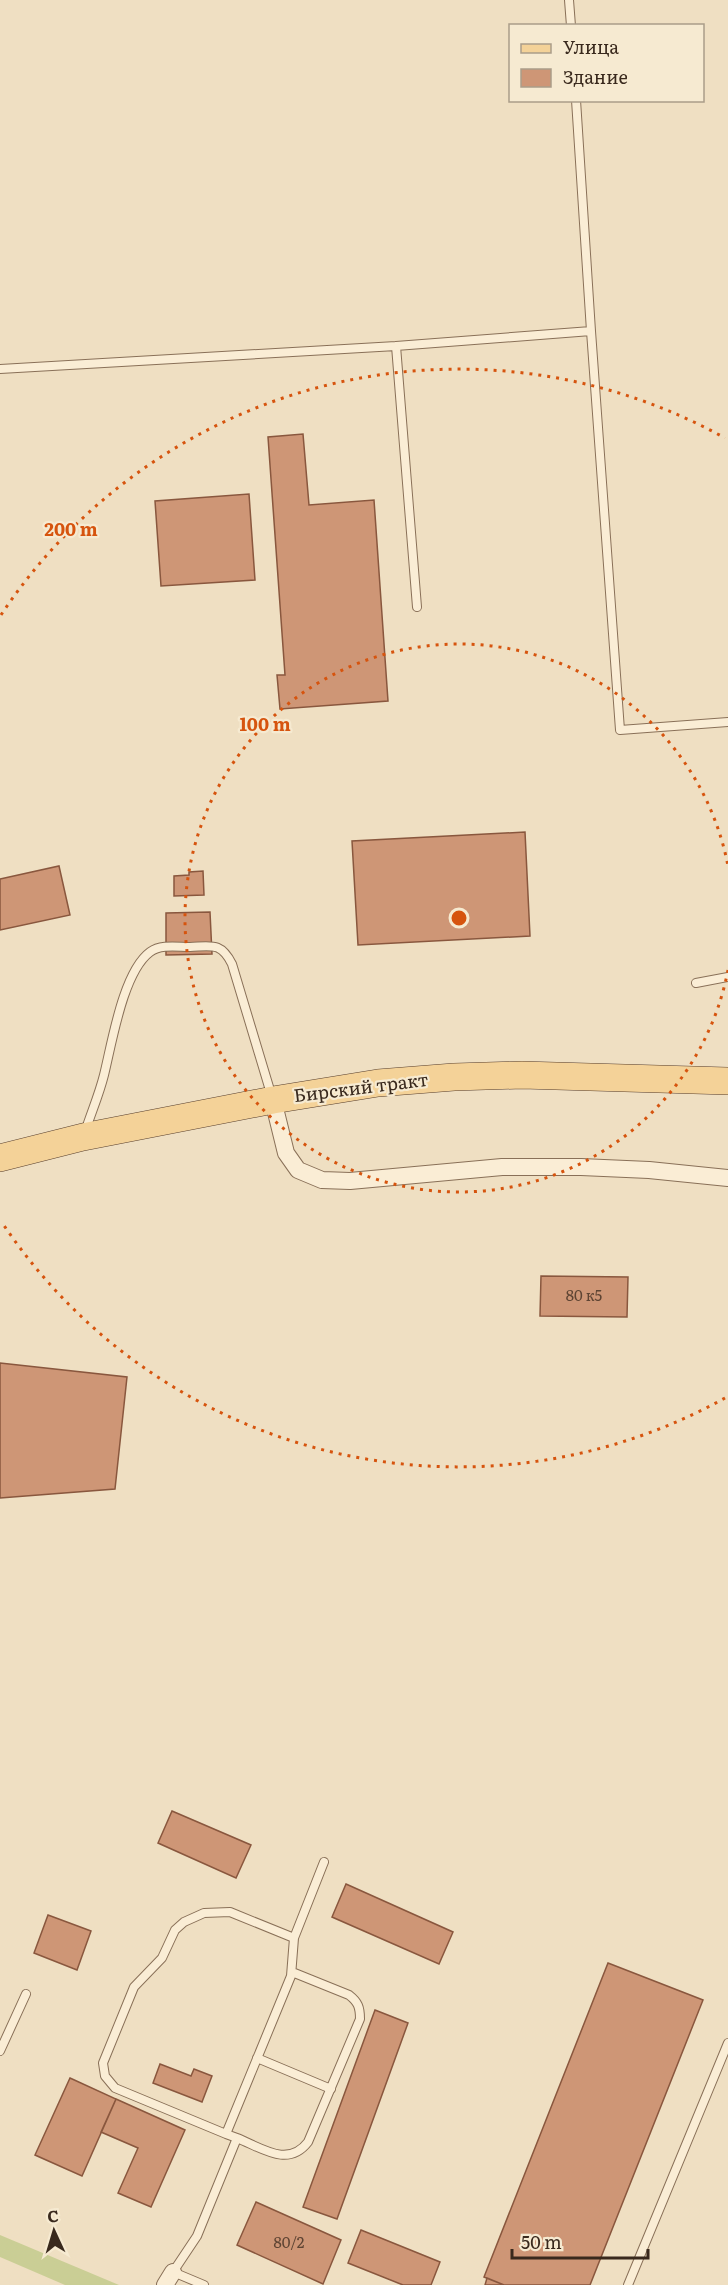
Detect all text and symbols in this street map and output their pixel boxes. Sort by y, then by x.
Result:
legend [509,24,704,102]
text: Улица [563,33,619,60]
text: Здание [563,63,628,90]
text: 200 m [44,515,98,542]
text: 100 m [239,710,291,737]
centre of rings [449,908,469,928]
street label: Бирский тракт [292,1065,430,1108]
house number: 80 к5 [566,1283,603,1306]
north arrow [24,2201,84,2261]
text: С [46,2203,59,2227]
scale bar [512,2222,648,2260]
text: 50 m [521,2228,562,2255]
house number: 80/2 [274,2230,305,2253]

